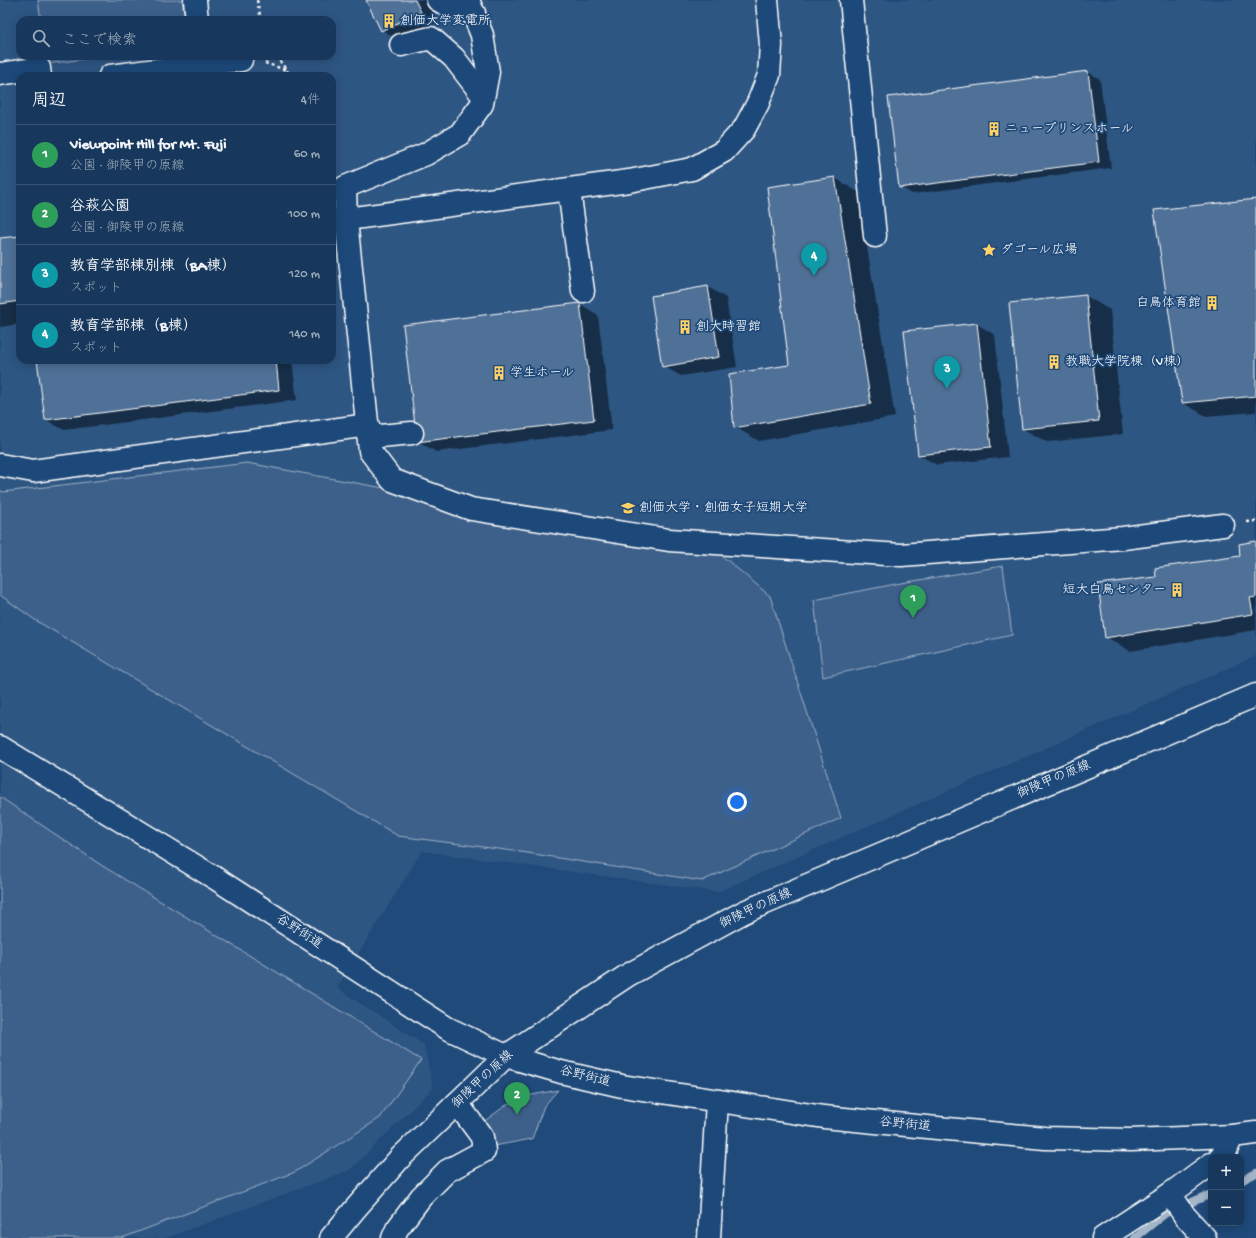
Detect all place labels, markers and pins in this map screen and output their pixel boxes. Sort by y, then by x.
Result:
building icon: 創価大学変電所 [381,13,397,29]
place label: 創価大学変電所 [400,13,491,29]
building icon: ニュープリンスホール [986,121,1002,137]
place label: ニュープリンスホール [1005,122,1134,137]
place icon: ダゴール広場 [981,242,997,258]
place label: ダゴール広場 [1000,242,1077,258]
pin: 4 [801,243,827,276]
place label: 白鳥体育館 [1136,295,1201,311]
building icon: 白鳥体育館 [1204,295,1220,311]
building icon: 創大時習館 [677,319,693,335]
place label: 創大時習館 [696,319,761,335]
building icon: 教職大学院棟（V棟） [1046,354,1062,370]
place label: 教職大学院棟（V棟） [1065,354,1189,370]
pin: 3 [934,356,960,389]
building icon: 学生ホール [491,365,507,381]
place label: 学生ホール [510,366,574,381]
school or university icon: 創価大学・創価女子短期大学 [620,500,636,516]
place label: 創価大学・創価女子短期大学 [639,500,808,516]
place label: 短大白鳥センター [1063,582,1166,598]
building icon: 短大白鳥センター [1169,582,1185,598]
pin: 1 [900,585,926,618]
pin: 2 [504,1082,530,1115]

